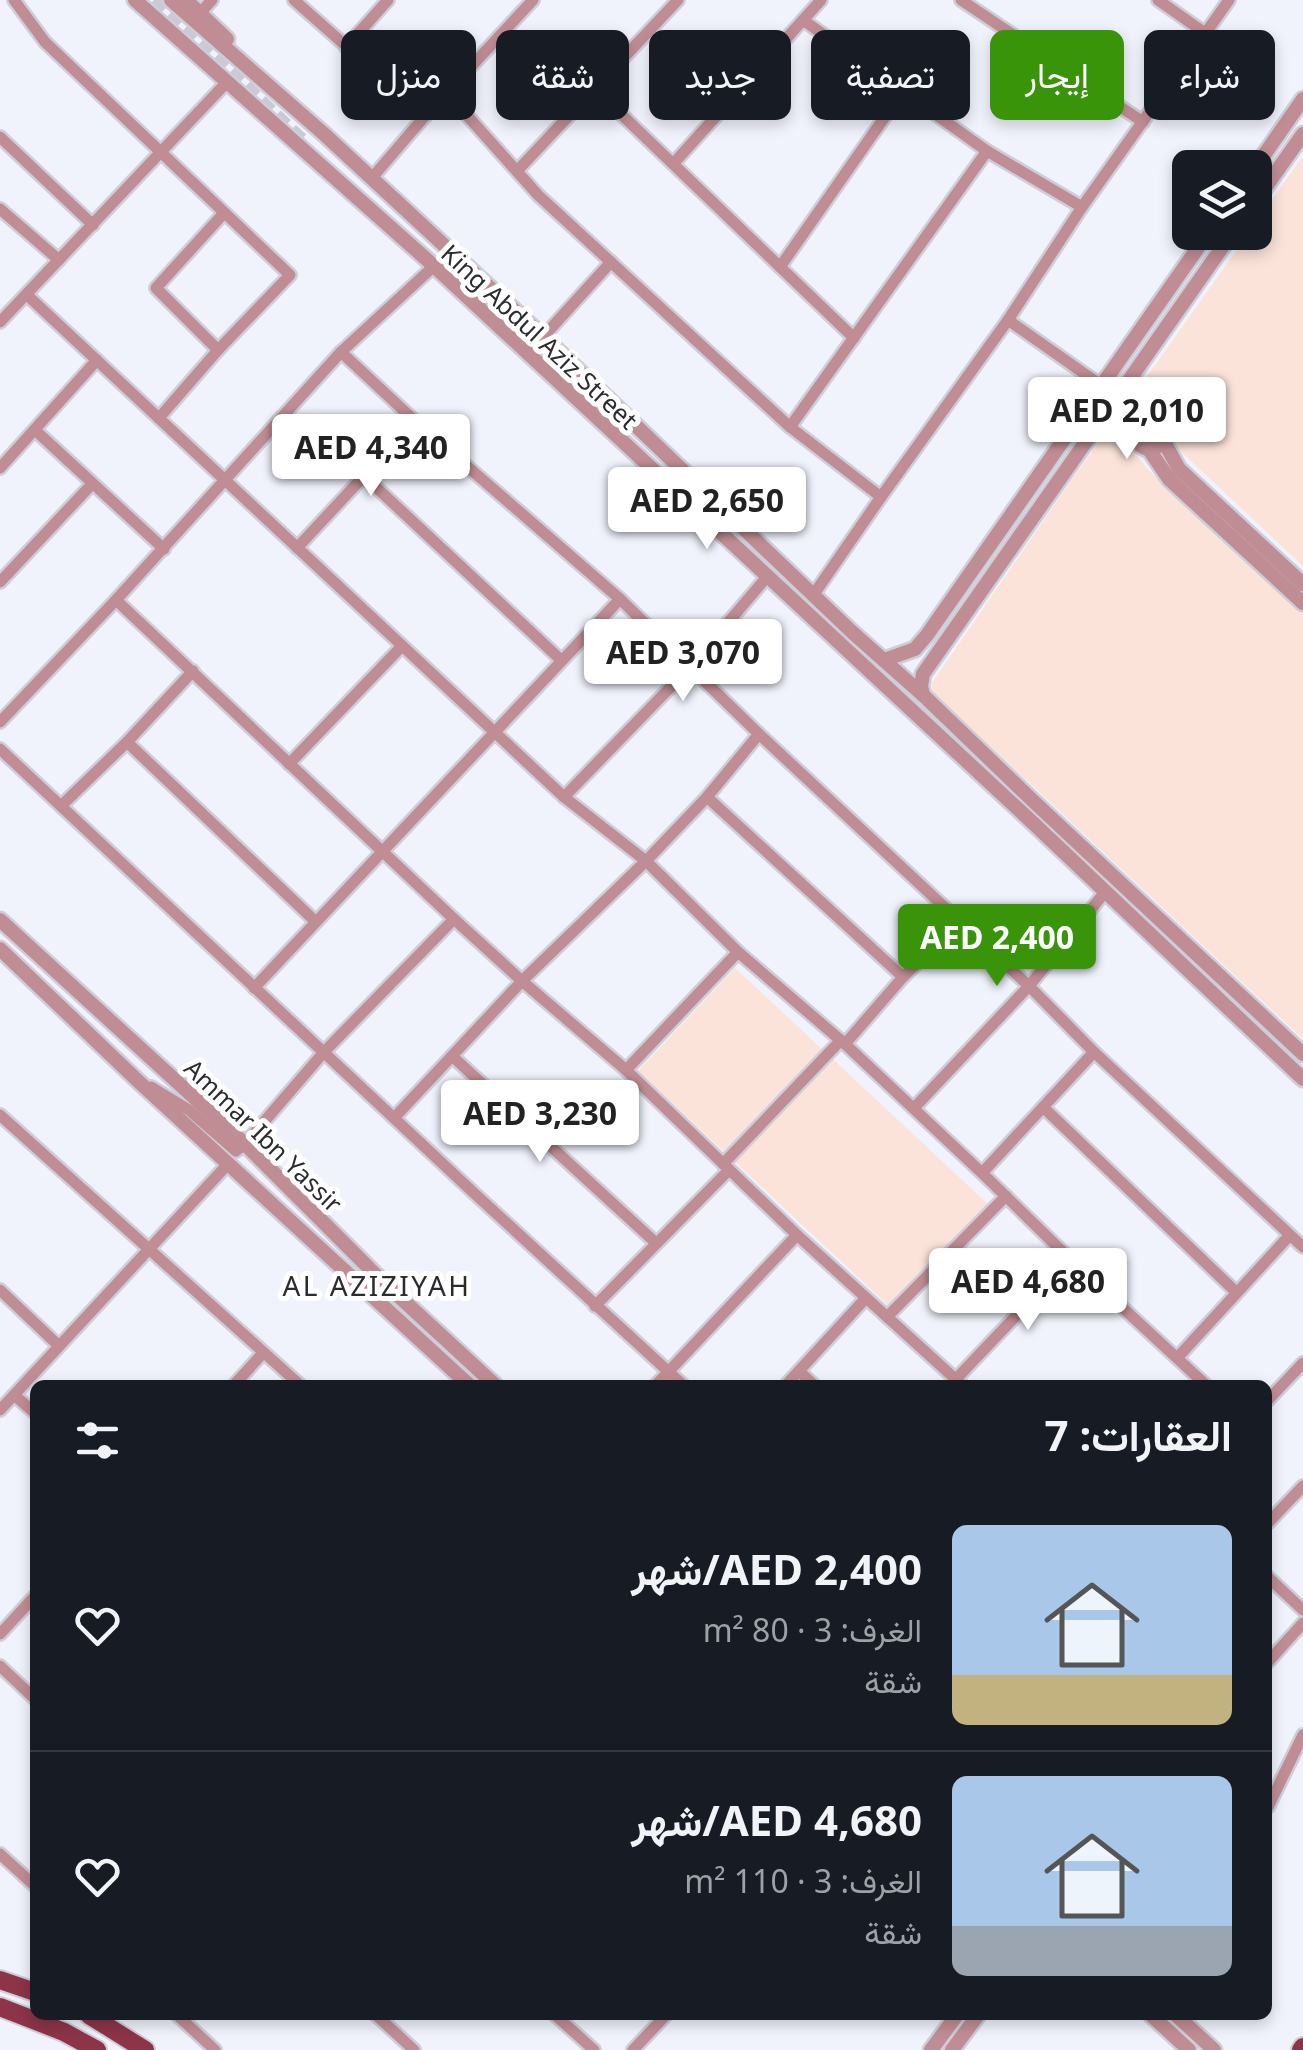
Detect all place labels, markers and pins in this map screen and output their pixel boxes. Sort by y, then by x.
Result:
pin: AED 2,010 [1013,377,1241,462]
pin: AED 4,340 [257,414,485,499]
pin: AED 2,650 [593,467,821,552]
pin: AED 3,070 [569,619,797,704]
pin: AED 2,400 [883,904,1111,989]
pin: AED 3,230 [426,1080,654,1165]
pin: AED 4,680 [914,1248,1142,1333]

